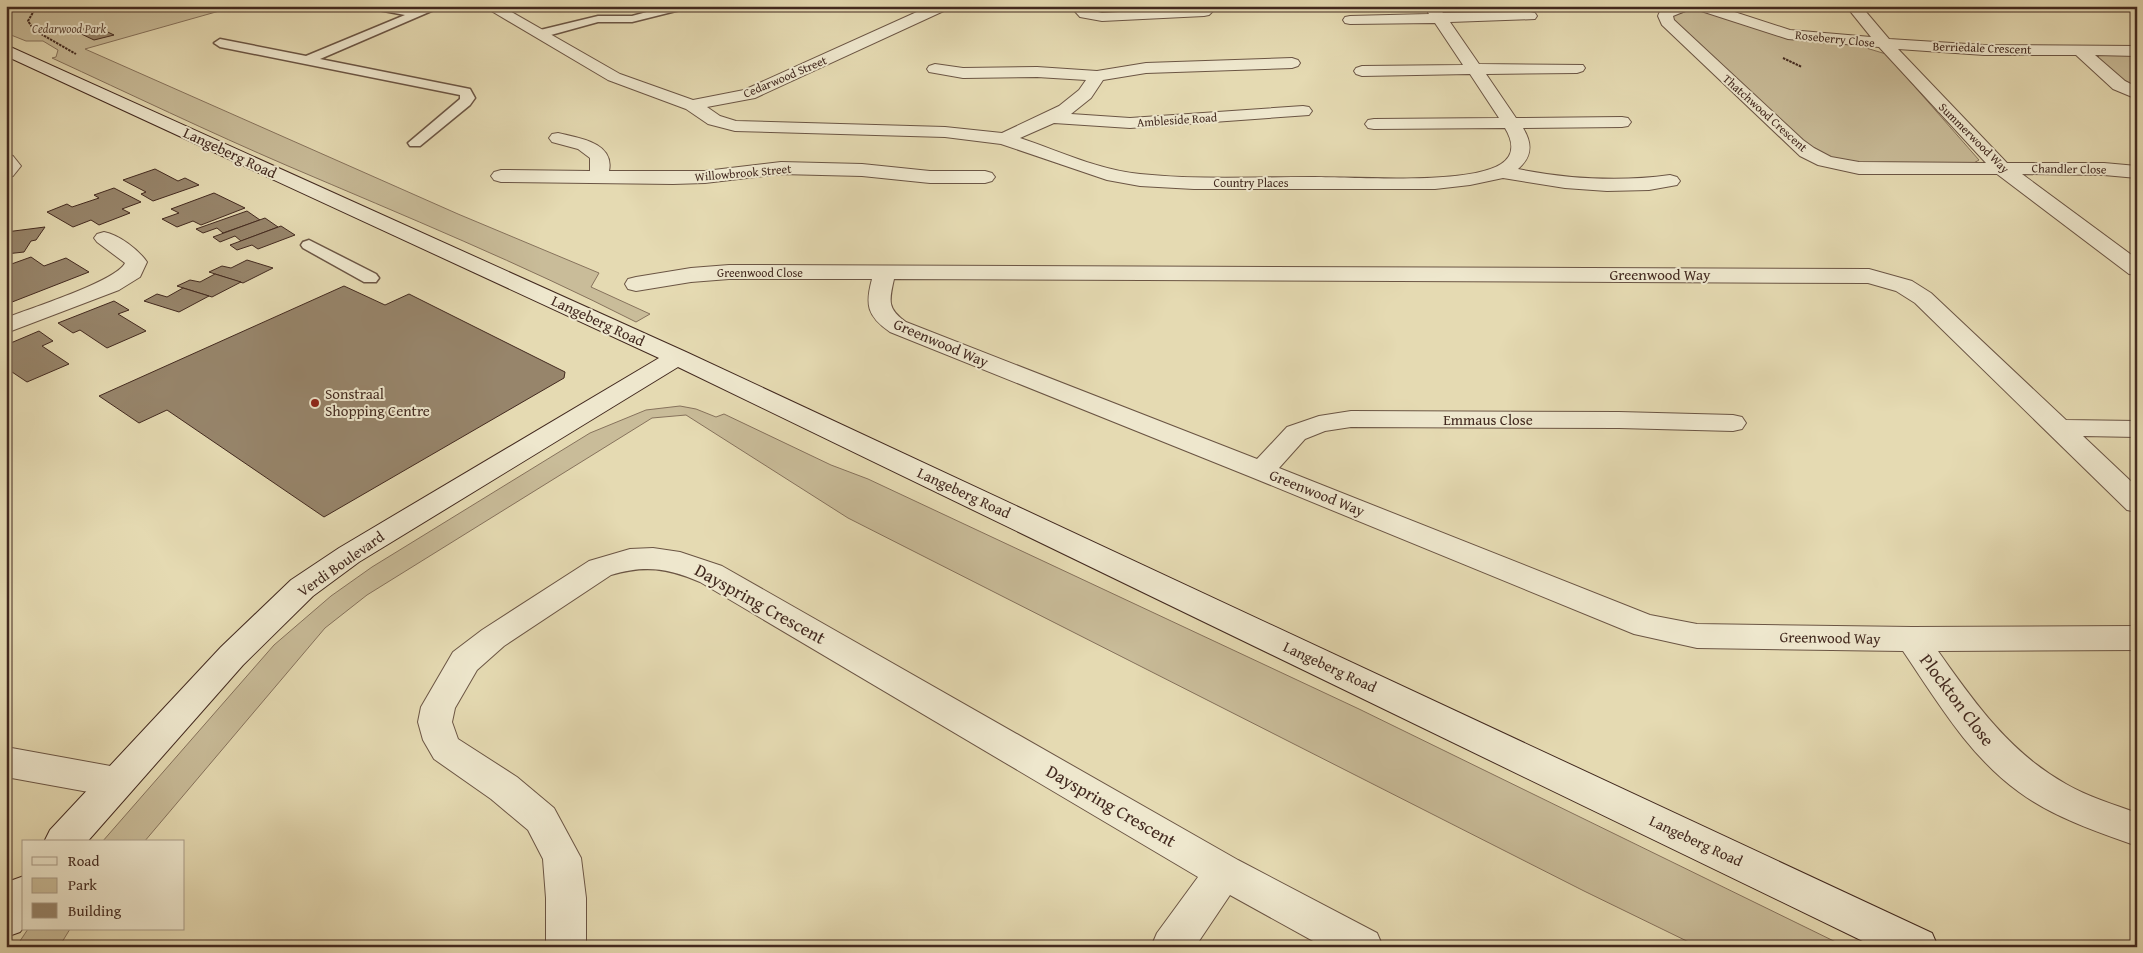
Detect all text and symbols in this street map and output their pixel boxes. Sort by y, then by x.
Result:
park label: Cedarwood Park [32,20,107,37]
street label: Roseberry Close [1794,26,1876,51]
street label: Berriedale Crescent [1932,37,2032,58]
street label: Cedarwood Street [740,51,830,102]
street label: Thatchwood Crescent [1719,70,1812,156]
street label: Summerwood Way [1935,99,2013,177]
street label: Ambleside Road [1136,108,1218,131]
street label: Langeberg Road [180,122,280,183]
street label: Chandler Close [2031,159,2107,178]
street label: Willowbrook Street [694,160,793,185]
street label: Country Places [1214,174,1289,191]
street label: Greenwood Close [717,264,803,281]
street label: Greenwood Way [1609,264,1711,285]
street label: Langeberg Road [548,290,648,351]
street label: Greenwood Way [891,313,992,372]
place label: Sonstraal Shopping Centre [325,383,430,421]
marker: Sonstraal Shopping Centre [309,397,321,409]
street label: Emmaus Close [1443,409,1533,430]
street label: Langeberg Road [914,462,1014,523]
street label: Greenwood Way [1266,464,1368,521]
street label: Verdi Boulevard [293,526,388,601]
street label: Dayspring Crescent [690,556,831,651]
street label: Greenwood Way [1779,626,1881,649]
street label: Langeberg Road [1280,636,1380,697]
street label: Plockton Close [1914,648,2001,752]
street label: Dayspring Crescent [1041,757,1182,854]
street label: Langeberg Road [1646,810,1746,871]
legend [22,840,185,930]
text: Road [68,850,99,871]
text: Park [68,874,97,895]
text: Building [68,900,122,921]

